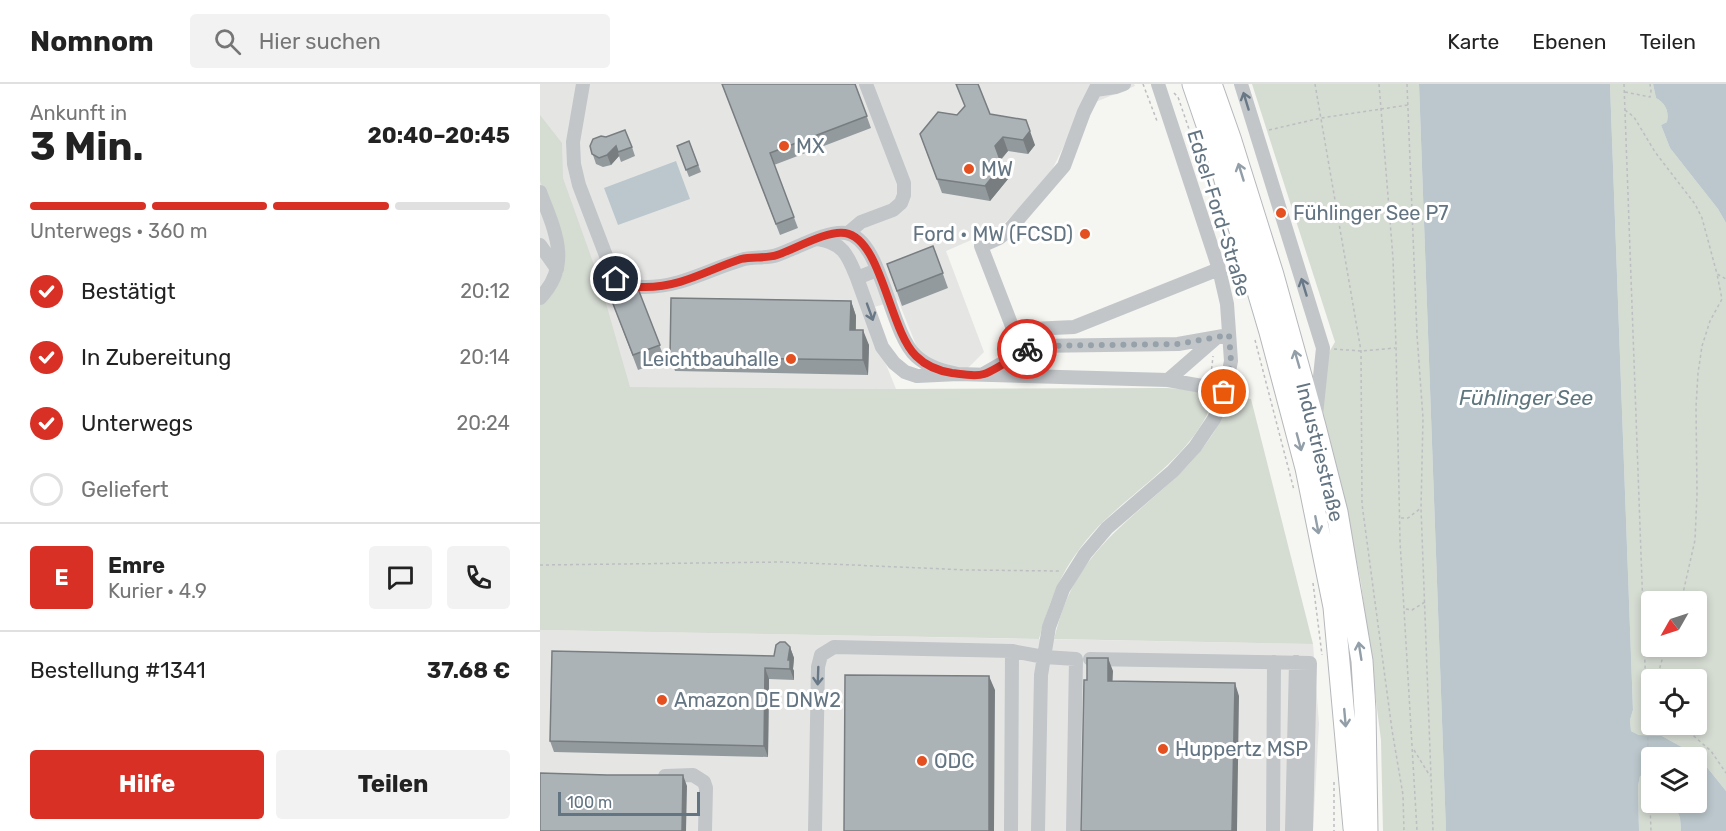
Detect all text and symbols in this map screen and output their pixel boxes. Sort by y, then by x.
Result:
search box [190,14,610,68]
text: Nomnom [30,25,154,58]
icon: search [211,25,244,58]
text: Hier suchen [259,28,381,55]
text: Karte [1447,29,1499,54]
text: Ebenen [1532,29,1606,54]
text: Teilen [1639,29,1696,54]
one-way arrow [1240,92,1251,111]
text: Ankunft in [30,101,127,125]
text: 20:40–20:45 [368,122,510,149]
text: 3 Min. [30,124,144,170]
street label: Edsel-Ford-Straße [1182,127,1256,299]
place label: MX [796,134,825,158]
marker: MX [777,139,791,153]
place label: MW [981,157,1013,181]
marker: MW [962,162,976,176]
one-way arrow [1235,163,1246,182]
place label: Fühlinger See P7 [1293,201,1449,225]
marker: Fühlinger See P7 [1274,206,1288,220]
text: Unterwegs · 360 m [30,219,208,243]
place label: Ford • MW (FCSD) [913,222,1073,246]
marker: Ford • MW (FCSD) [1078,227,1092,241]
pin [590,253,641,304]
icon: home [599,262,632,295]
icon: check [30,275,63,308]
text: Bestätigt [81,278,176,305]
one-way arrow [1298,278,1309,297]
text: 20:12 [460,279,510,303]
one-way arrow [865,302,876,321]
courier [997,319,1057,379]
icon: bike [1011,333,1044,366]
icon: check [30,341,63,374]
text: In Zubereitung [81,344,231,371]
text: 20:14 [459,345,510,369]
place label: Leichtbauhalle [642,347,779,371]
one-way arrow [1291,349,1302,368]
marker: Leichtbauhalle [784,352,798,366]
pin [1198,366,1249,417]
icon: bag [1207,375,1240,408]
street label: Industriestraße [1291,380,1349,524]
water label: Fühlinger See [1459,385,1593,410]
icon: check [30,407,63,440]
text: Unterwegs [81,410,193,437]
text: 20:24 [456,411,510,435]
one-way arrow [1293,432,1305,451]
text: Geliefert [81,476,169,503]
one-way arrow [1312,515,1323,535]
button: chat [369,546,432,609]
button: phone [447,546,510,609]
text: Emre [108,552,165,579]
text: E [54,564,69,591]
text: Kurier · 4.9 [108,579,207,603]
north arrow [1641,591,1707,657]
map controls [1641,591,1707,813]
one-way arrow [1355,642,1366,662]
text: Bestellung #1341 [30,657,206,684]
text: 37.68 € [427,657,510,684]
one-way arrow [812,666,824,686]
button: locate [1641,669,1707,735]
place label: Amazon DE DNW2 [674,688,841,712]
marker: Amazon DE DNW2 [655,693,669,707]
one-way arrow [1340,708,1351,728]
place label: Huppertz MSP [1175,737,1308,761]
marker: Huppertz MSP [1156,742,1170,756]
button: layers [1641,747,1707,813]
place label: ODC [934,749,975,773]
button: Hilfe [30,750,264,819]
button: Teilen [276,750,510,819]
marker: ODC [915,754,929,768]
scale bar [558,789,700,816]
text: 100 m [567,793,612,812]

